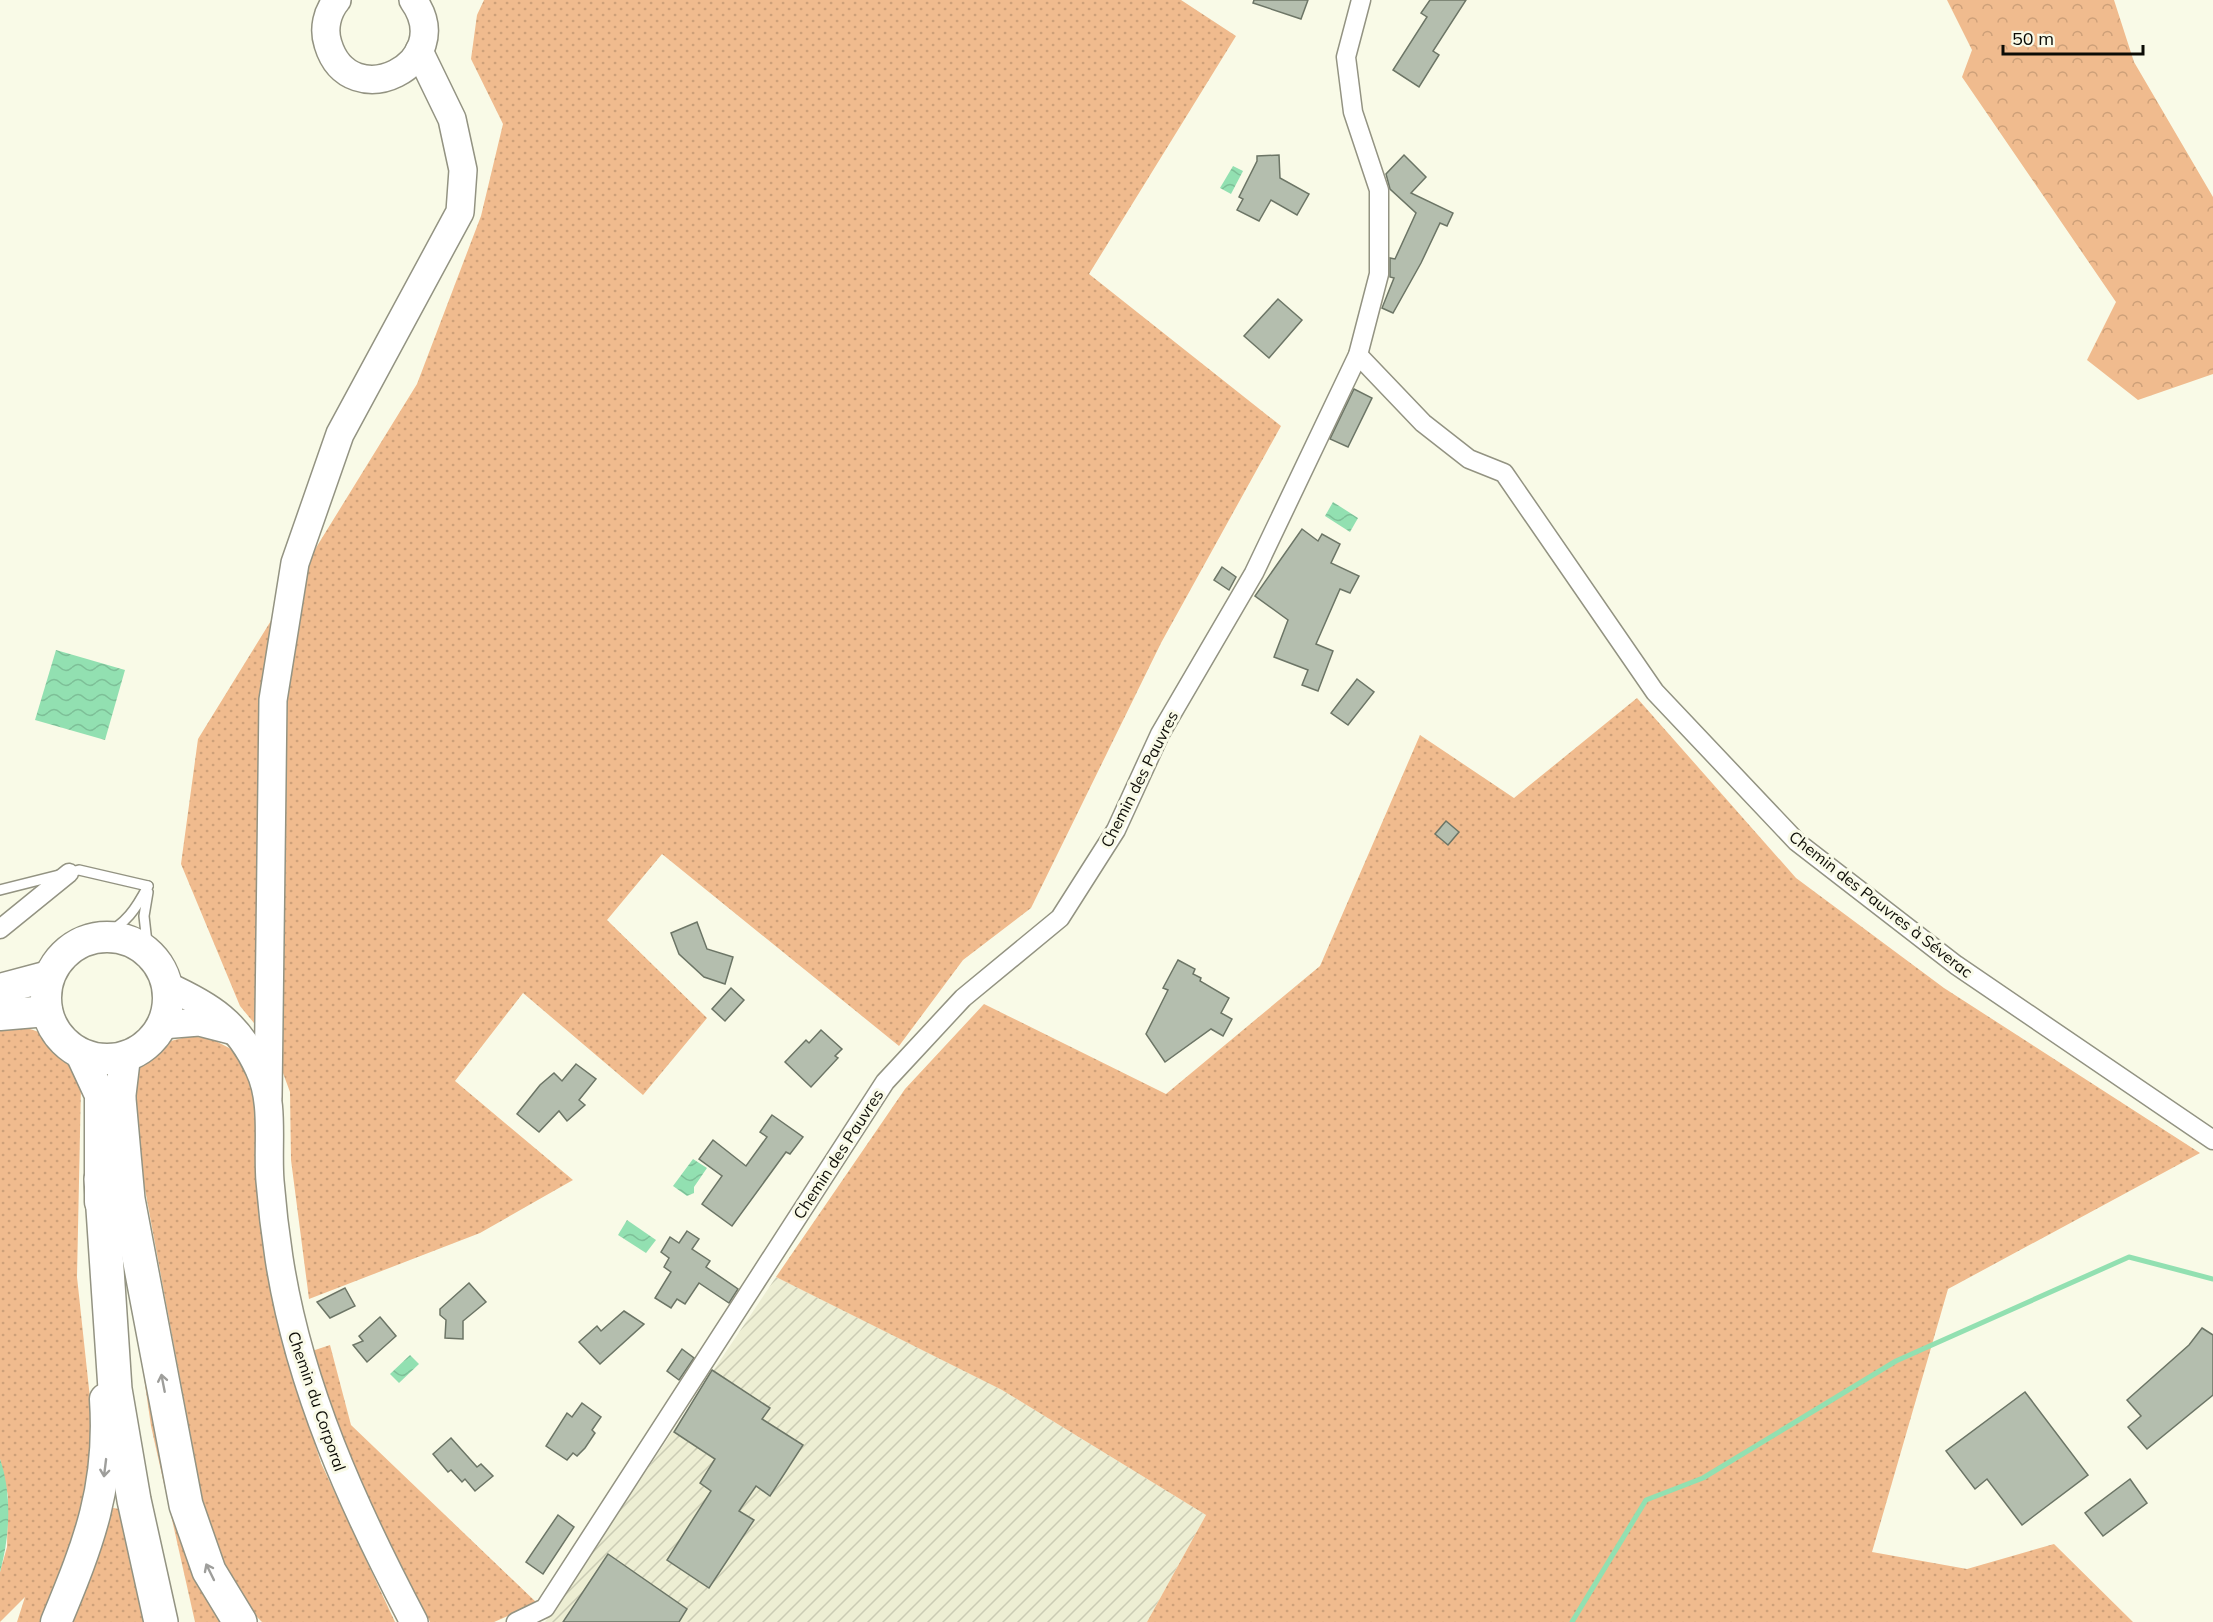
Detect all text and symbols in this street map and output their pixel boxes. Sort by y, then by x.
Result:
scale bar [2003,18,2142,56]
text: 50 m [2012,27,2054,50]
street label: Chemin des Pauvres [1096,707,1182,851]
street label: Chemin des Pauvres à Séverac [1785,826,1977,982]
street label: Chemin des Pauvres [789,1085,887,1223]
street label: Chemin du Corporal [284,1328,350,1474]
one-way arrow [157,1374,168,1394]
one-way arrow [99,1458,110,1478]
one-way arrow [204,1564,216,1582]

